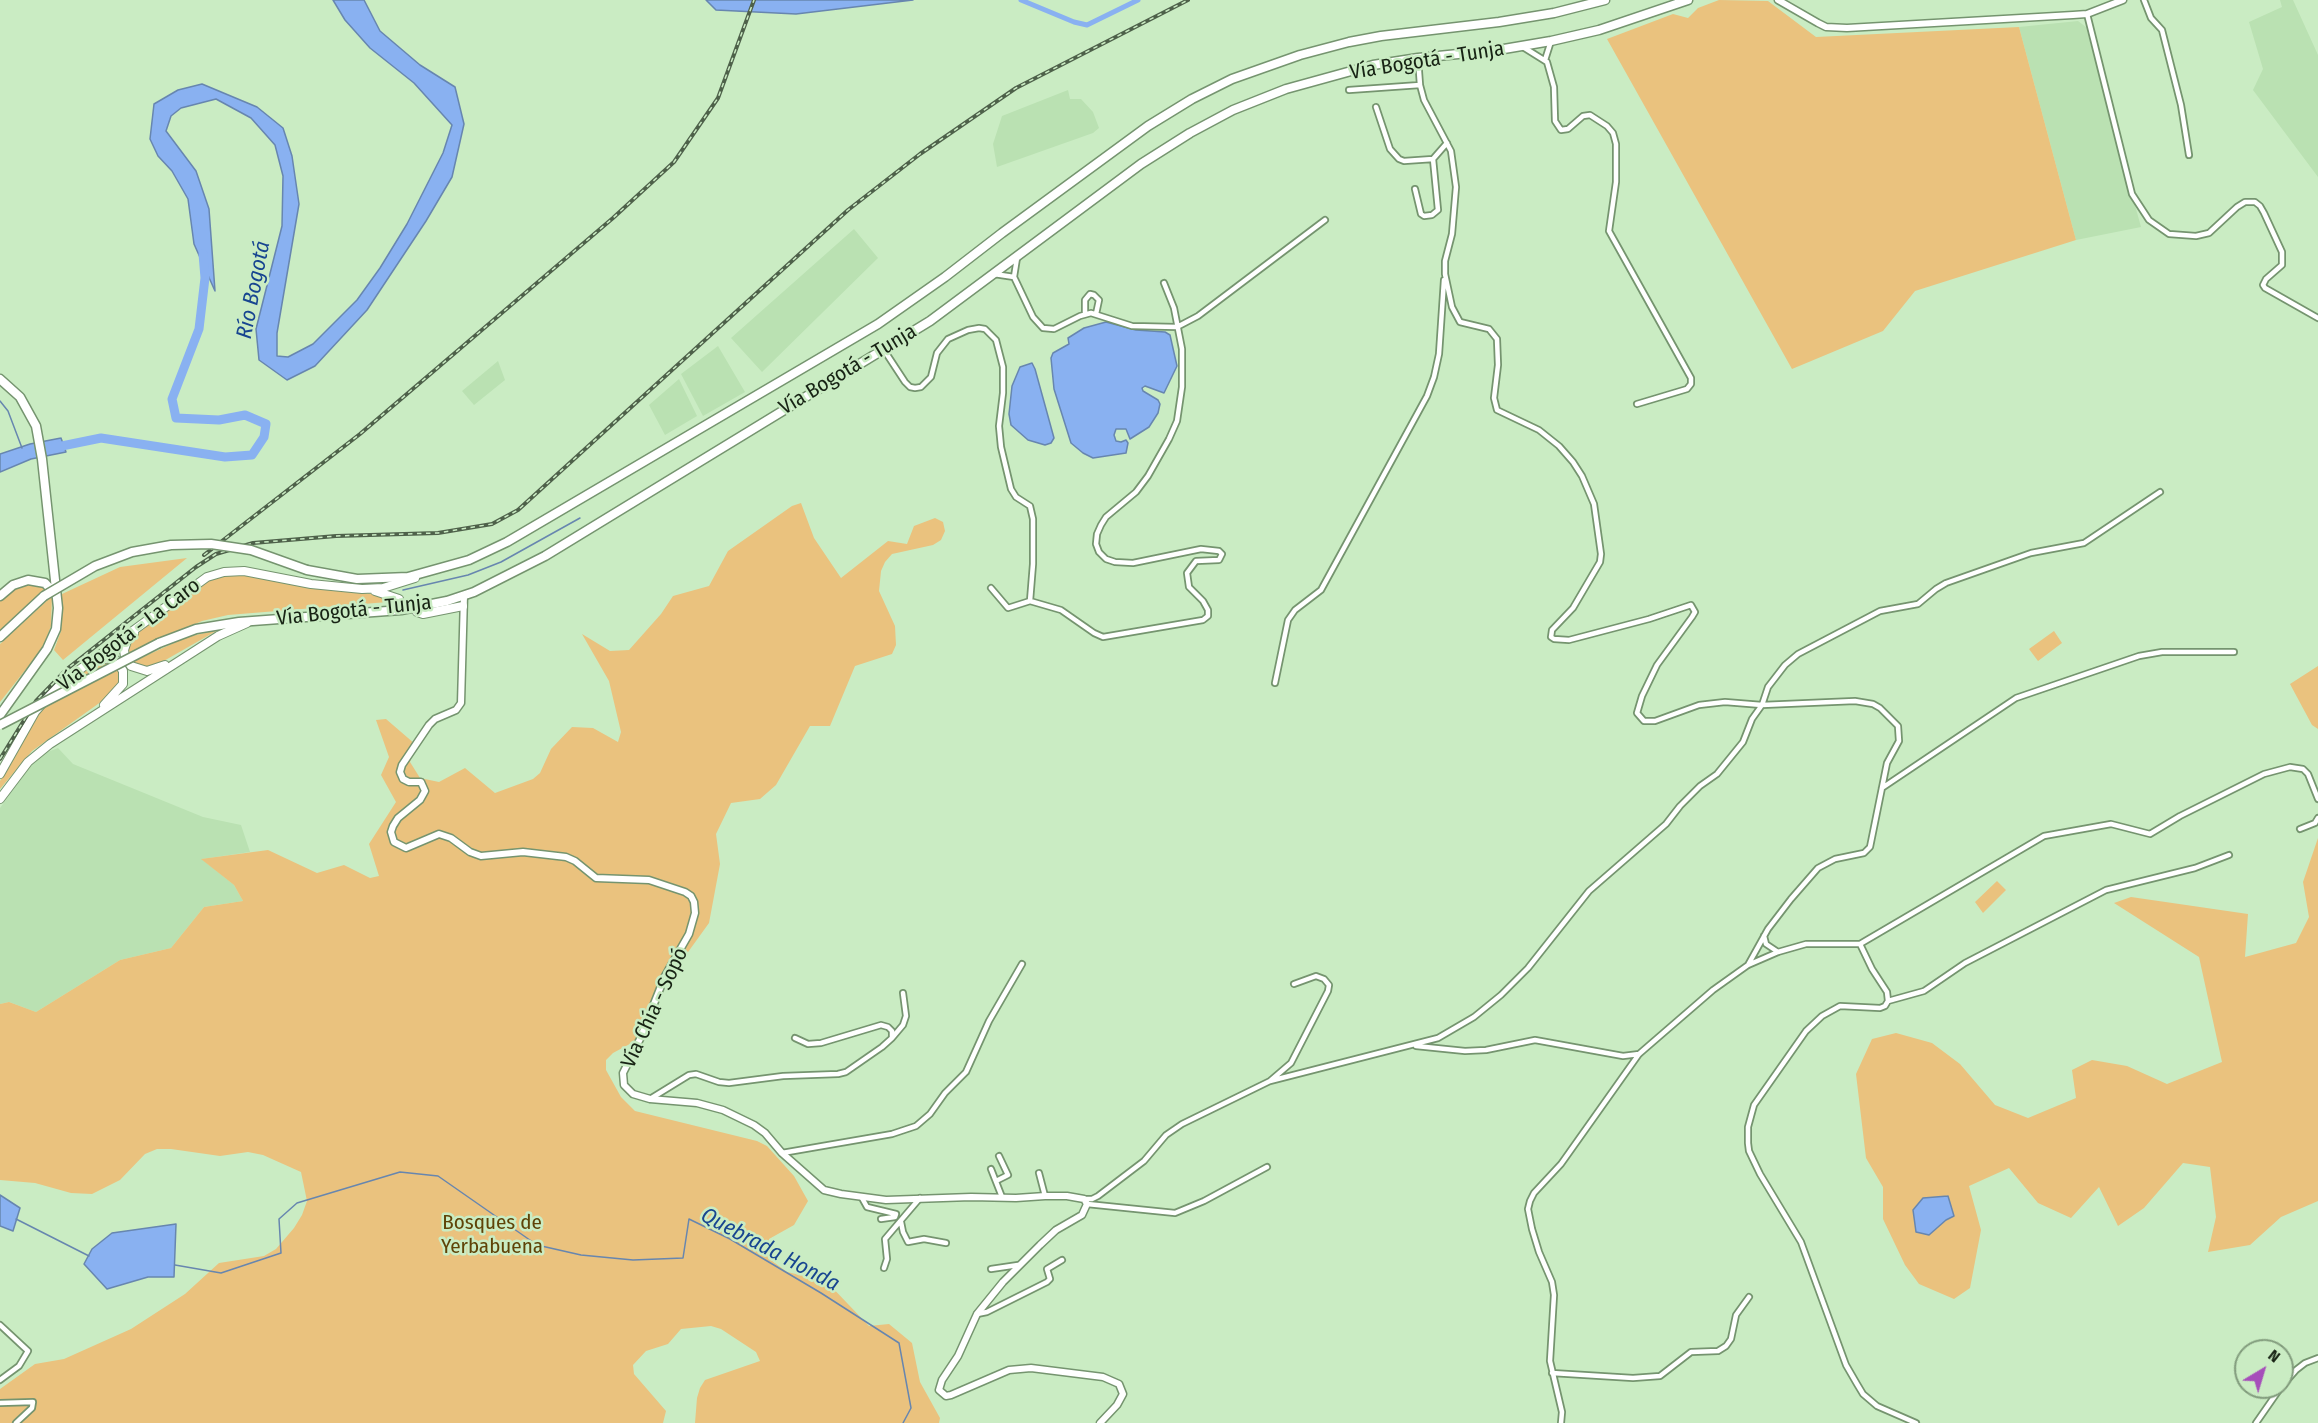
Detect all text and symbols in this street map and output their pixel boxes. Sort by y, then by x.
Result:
street label: Vía Bogotá - Tunja [1348,36,1506,86]
water label: Río Bogotá [232,239,276,341]
street label: Vía Bogotá - Tunja [775,319,921,421]
street label: Vía Bogotá - La Caro [53,573,205,697]
street label: Vía Bogotá - Tunja [275,590,433,632]
street label: Vía Chía - Sopó [616,944,694,1072]
water label: Quebrada Honda [696,1202,844,1298]
park label: Bosques de Yerbabuena [441,1210,543,1260]
north arrow [2234,1339,2294,1399]
text: N [2265,1346,2284,1366]

